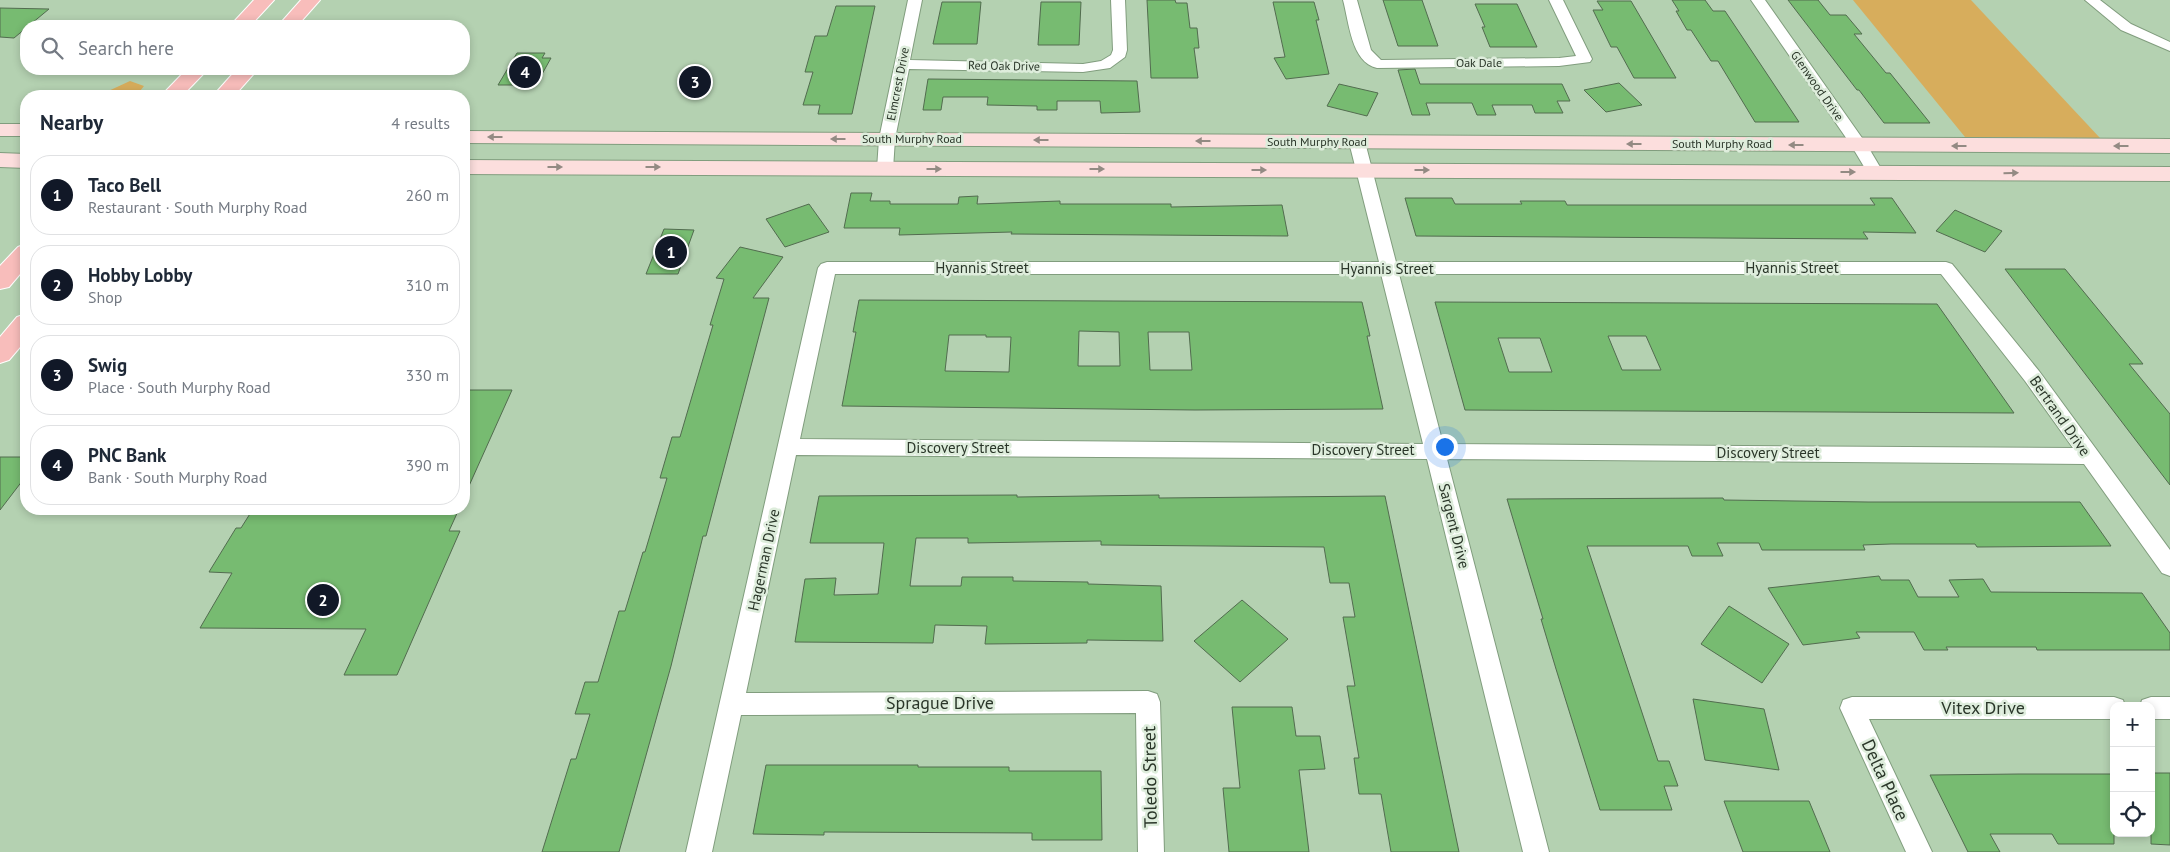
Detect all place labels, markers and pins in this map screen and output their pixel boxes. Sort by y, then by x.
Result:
pin: 4 [509,53,541,91]
pin: 3 [679,63,711,101]
pin: 1 [655,233,687,271]
pin: 2 [307,581,339,619]

